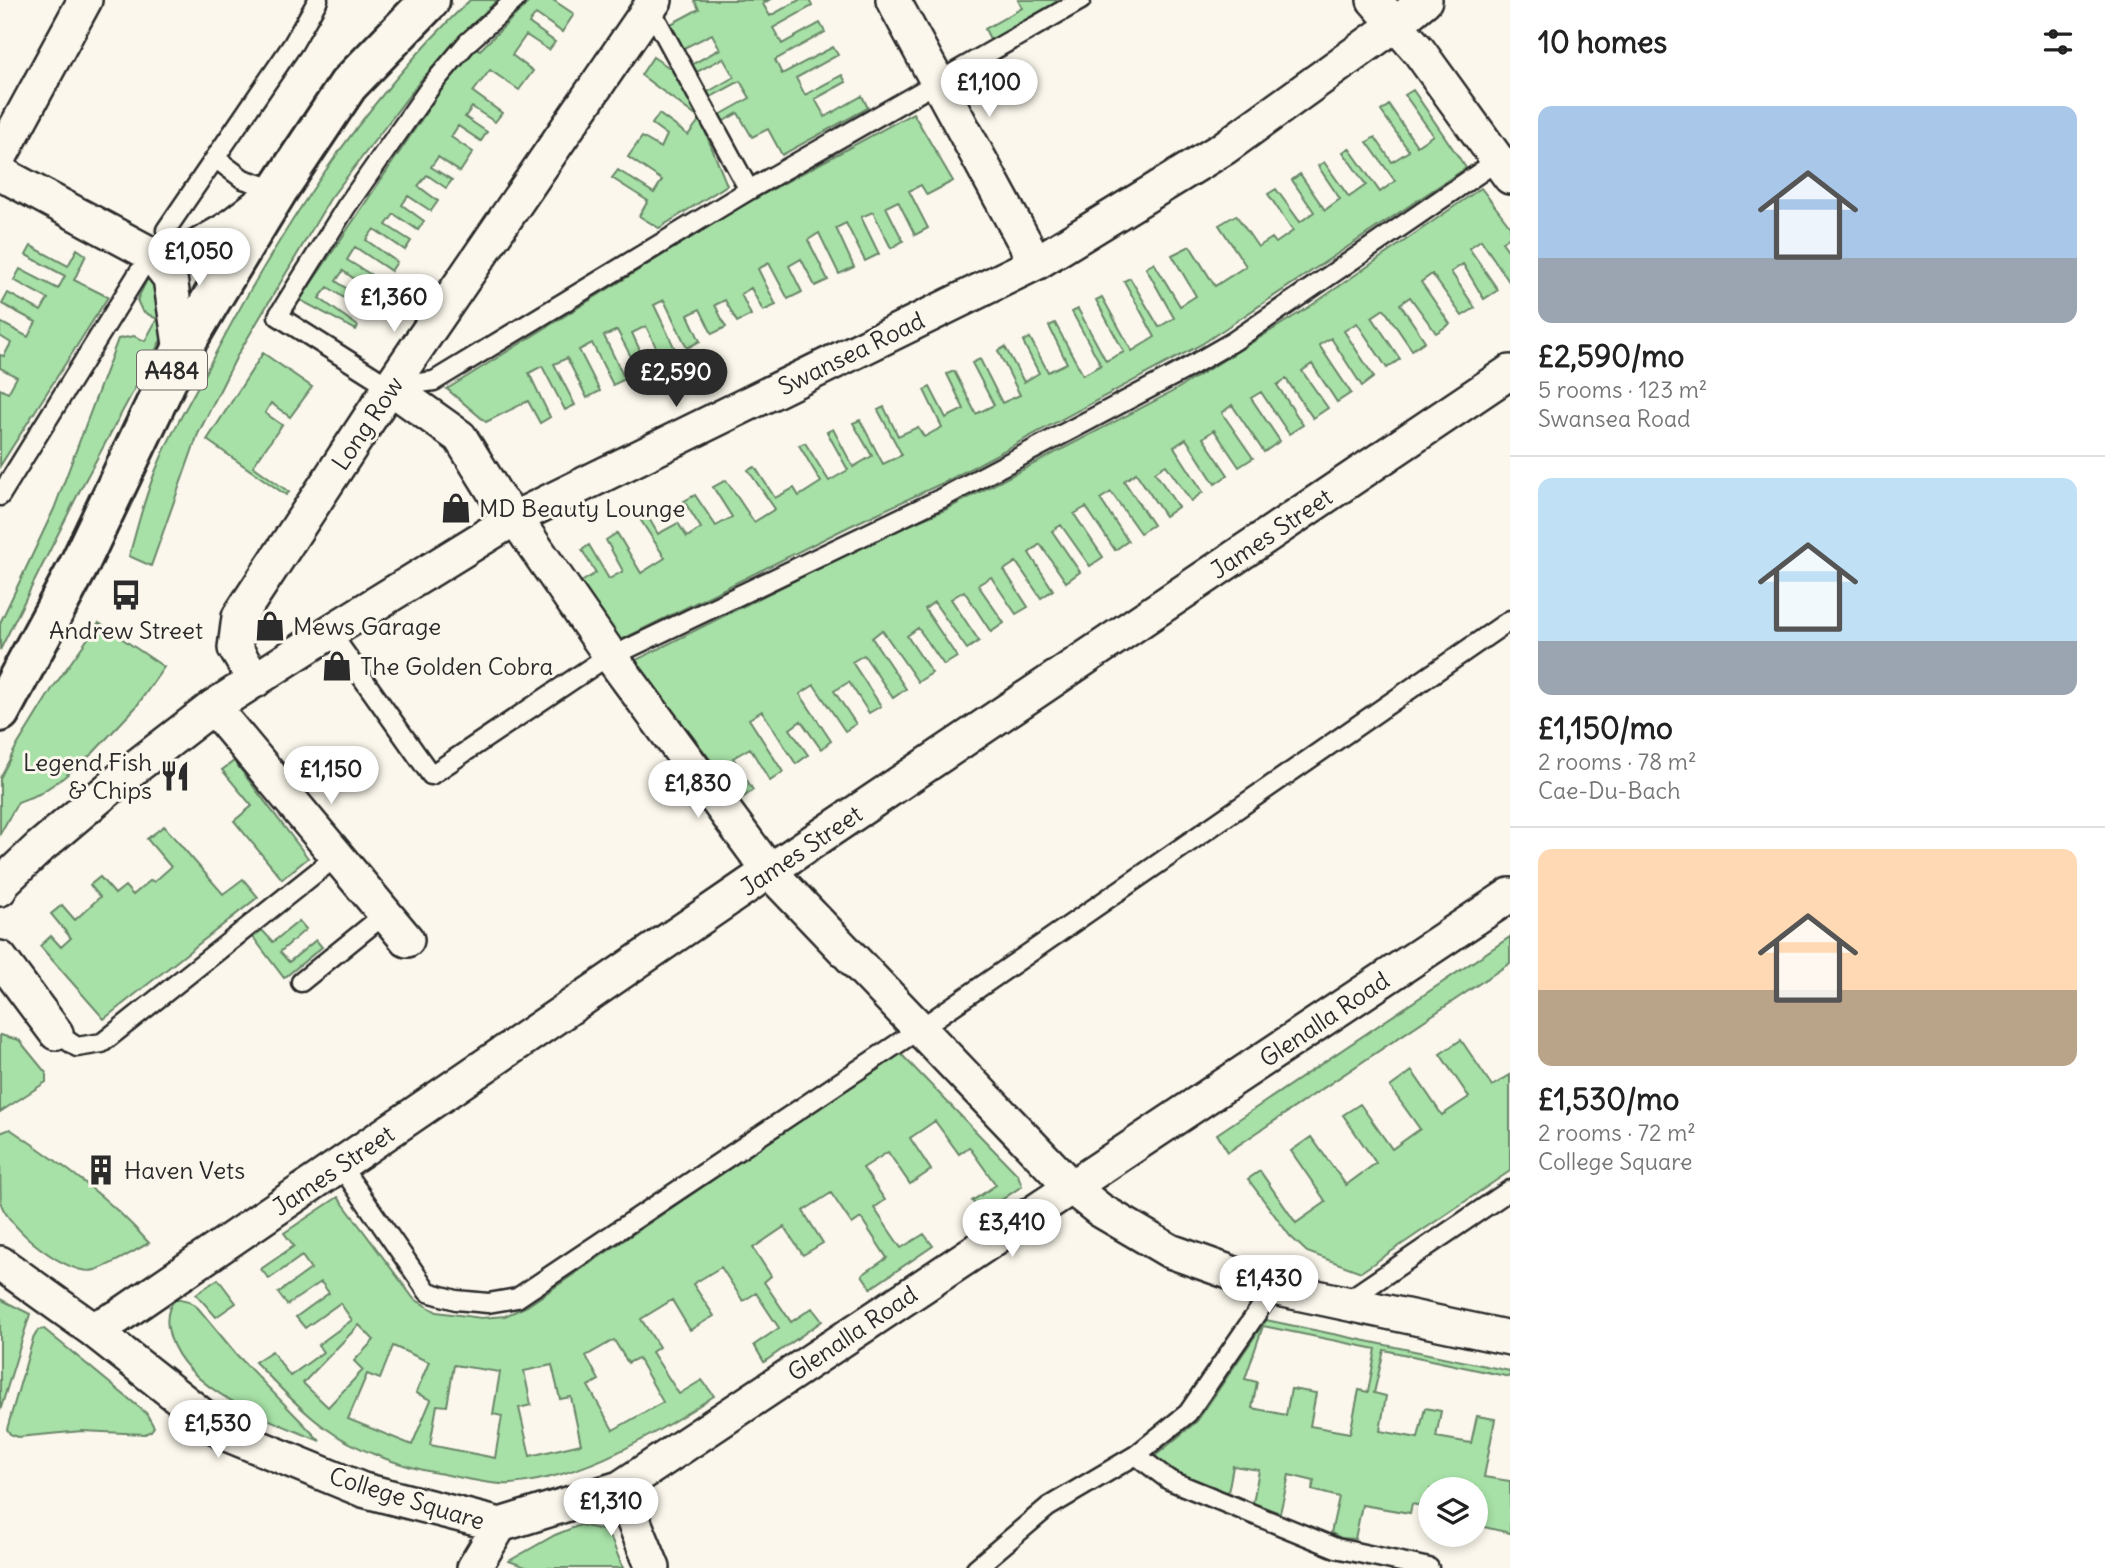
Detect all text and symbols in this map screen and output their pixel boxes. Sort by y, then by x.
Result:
text: 10 homes [1538,23,1667,61]
icon: filters [2039,23,2077,61]
pin: £1,100 [932,60,1046,119]
text: £1,100 [957,67,1021,96]
icon: home [1745,152,1871,278]
pin: £1,050 [142,229,256,288]
text: £1,050 [164,236,234,265]
pin: £1,360 [337,274,451,334]
text: £1,360 [360,282,428,311]
street label: Swansea Road [773,305,929,401]
text: £2,590/mo [1538,337,1684,375]
road number: A484 [137,350,207,390]
pin: £2,590 [619,350,733,409]
text: £2,590 [640,357,712,386]
street label: Long Row [325,370,409,476]
text: 5 rooms · 123 m² [1538,375,1707,404]
text: Swansea Road [1538,404,1690,433]
street label: James Street [1204,481,1338,585]
shop icon: MD Beauty Lounge [439,491,473,525]
place label: MD Beauty Lounge [479,493,685,523]
icon: home [1745,524,1871,650]
bus stop icon: Andrew Street [109,578,143,612]
shop icon: Mews Garage [253,609,287,643]
place label: Mews Garage [293,611,441,641]
place label: Andrew Street [49,615,203,645]
shop icon: The Golden Cobra [320,649,354,683]
place label: The Golden Cobra [360,651,553,681]
text: £1,150/mo [1538,709,1673,747]
pin: £1,150 [274,746,388,806]
place label: Legend Fish & Chips [23,747,152,805]
text: 2 rooms · 78 m² [1538,747,1697,776]
text: £1,150 [300,754,362,783]
restaurant icon: Legend Fish & Chips [158,759,192,793]
pin: £1,830 [641,760,755,820]
text: £1,830 [664,768,732,797]
text: Cae-Du-Bach [1538,776,1681,805]
street label: James Street [734,798,868,902]
icon: home [1745,895,1871,1021]
street label: Glenalla Road [1254,965,1394,1073]
text: £1,530/mo [1538,1080,1679,1118]
street label: James Street [266,1118,400,1222]
text: 2 rooms · 72 m² [1538,1118,1696,1147]
text: College Square [1538,1147,1692,1176]
building icon: Haven Vets [84,1153,118,1187]
place label: Haven Vets [124,1155,245,1185]
pin: £3,410 [955,1200,1069,1259]
text: £3,410 [978,1207,1046,1236]
pin: £1,430 [1212,1256,1326,1315]
text: £1,430 [1235,1263,1303,1292]
street label: Glenalla Road [782,1279,922,1387]
pin: £1,530 [161,1400,275,1460]
text: £1,530 [184,1408,252,1437]
street label: College Square [326,1460,488,1536]
map controls [1418,1477,1488,1547]
button: layers [1418,1477,1488,1547]
pin: £1,310 [554,1478,668,1538]
text: £1,310 [579,1486,643,1515]

